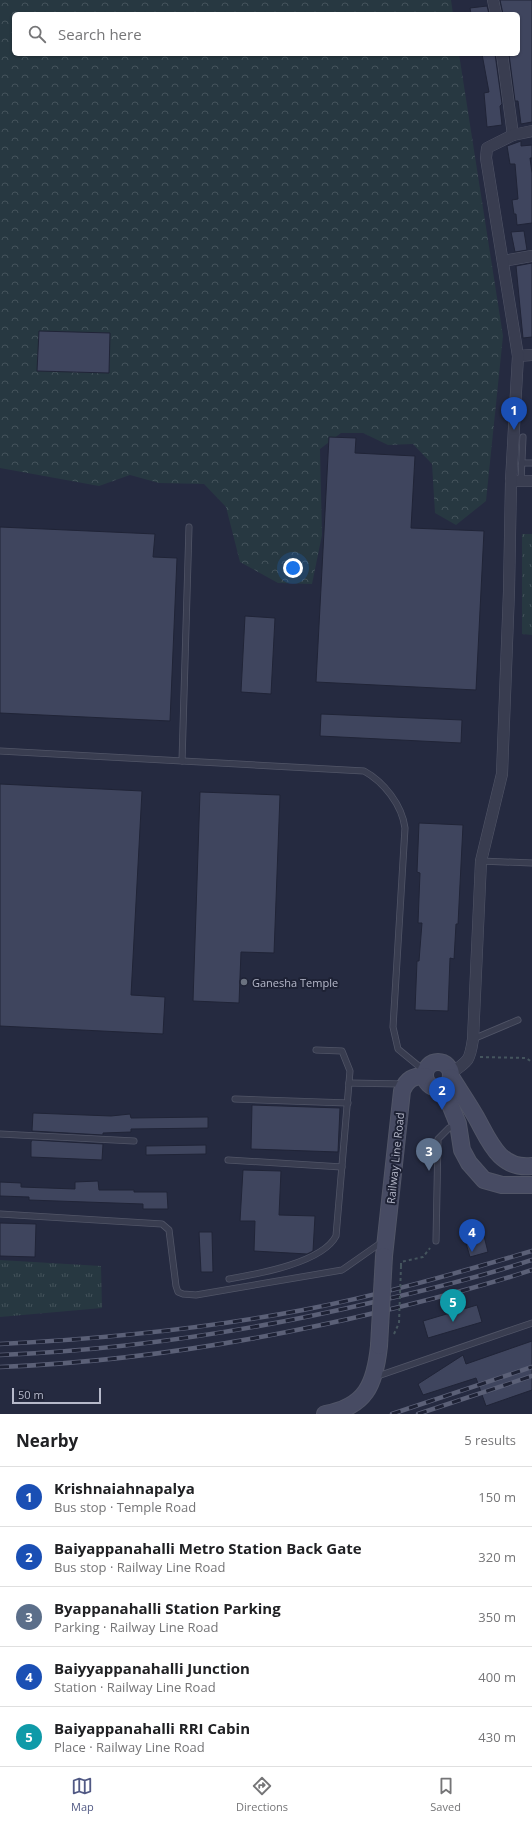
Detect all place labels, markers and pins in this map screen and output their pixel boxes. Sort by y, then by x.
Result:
pin: 1 [501,397,527,430]
place label: Ganesha Temple [252,975,338,990]
marker: Ganesha Temple [239,977,249,987]
pin: 2 [429,1077,455,1110]
pin: 3 [416,1138,442,1171]
pin: 4 [459,1219,485,1252]
pin: 5 [440,1289,466,1322]

